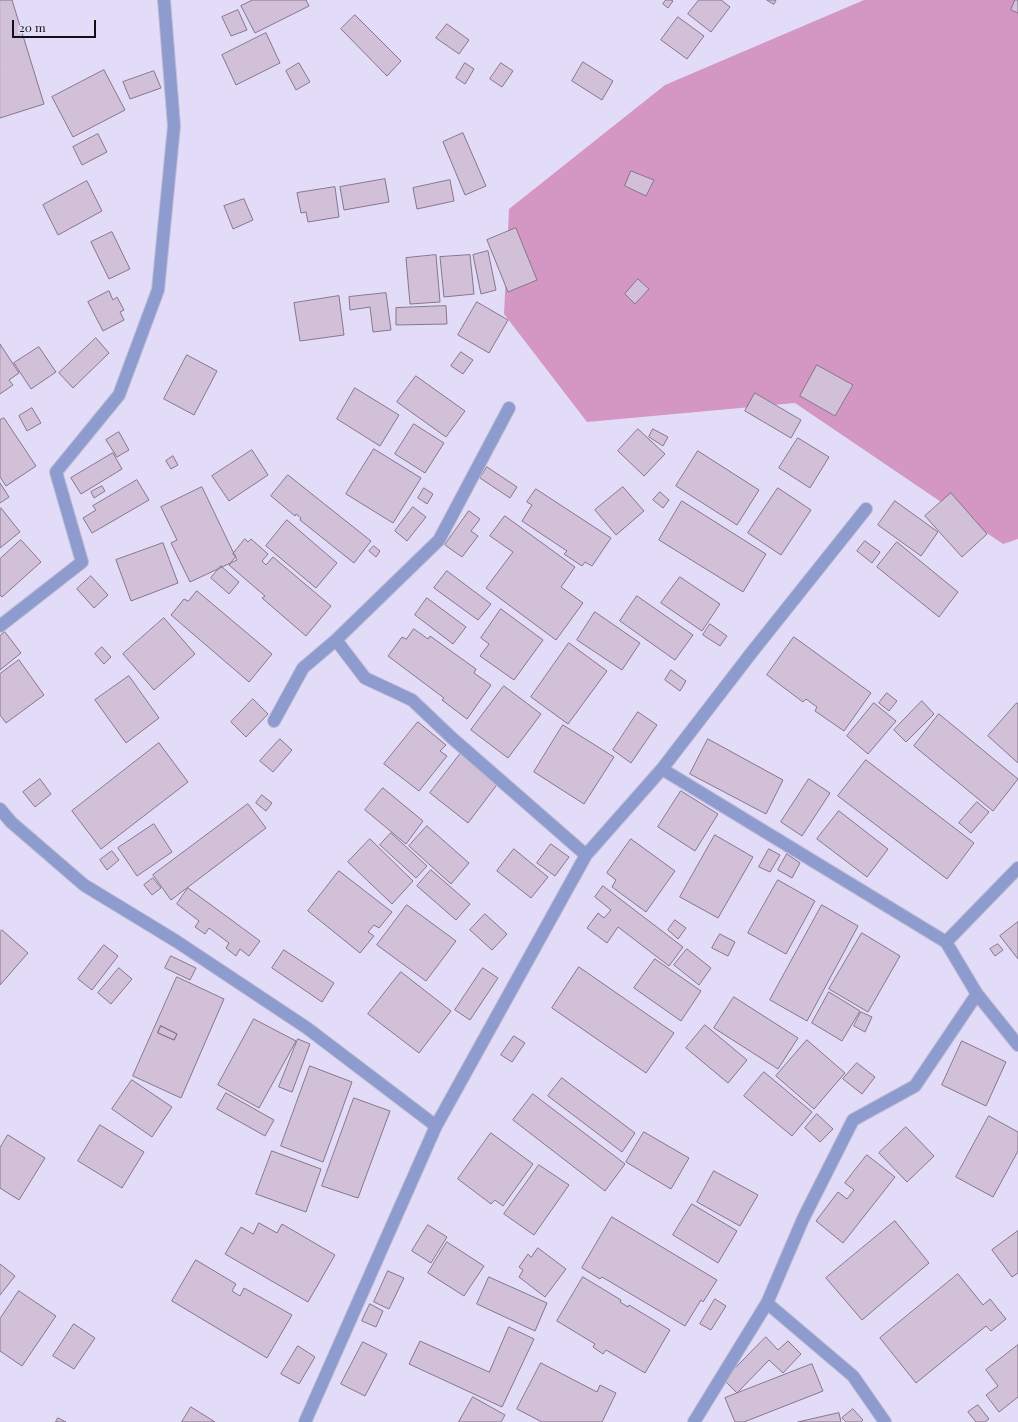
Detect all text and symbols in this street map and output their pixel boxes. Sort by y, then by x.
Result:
scale bar [14,12,98,38]
text: 20 m [19,19,46,35]

